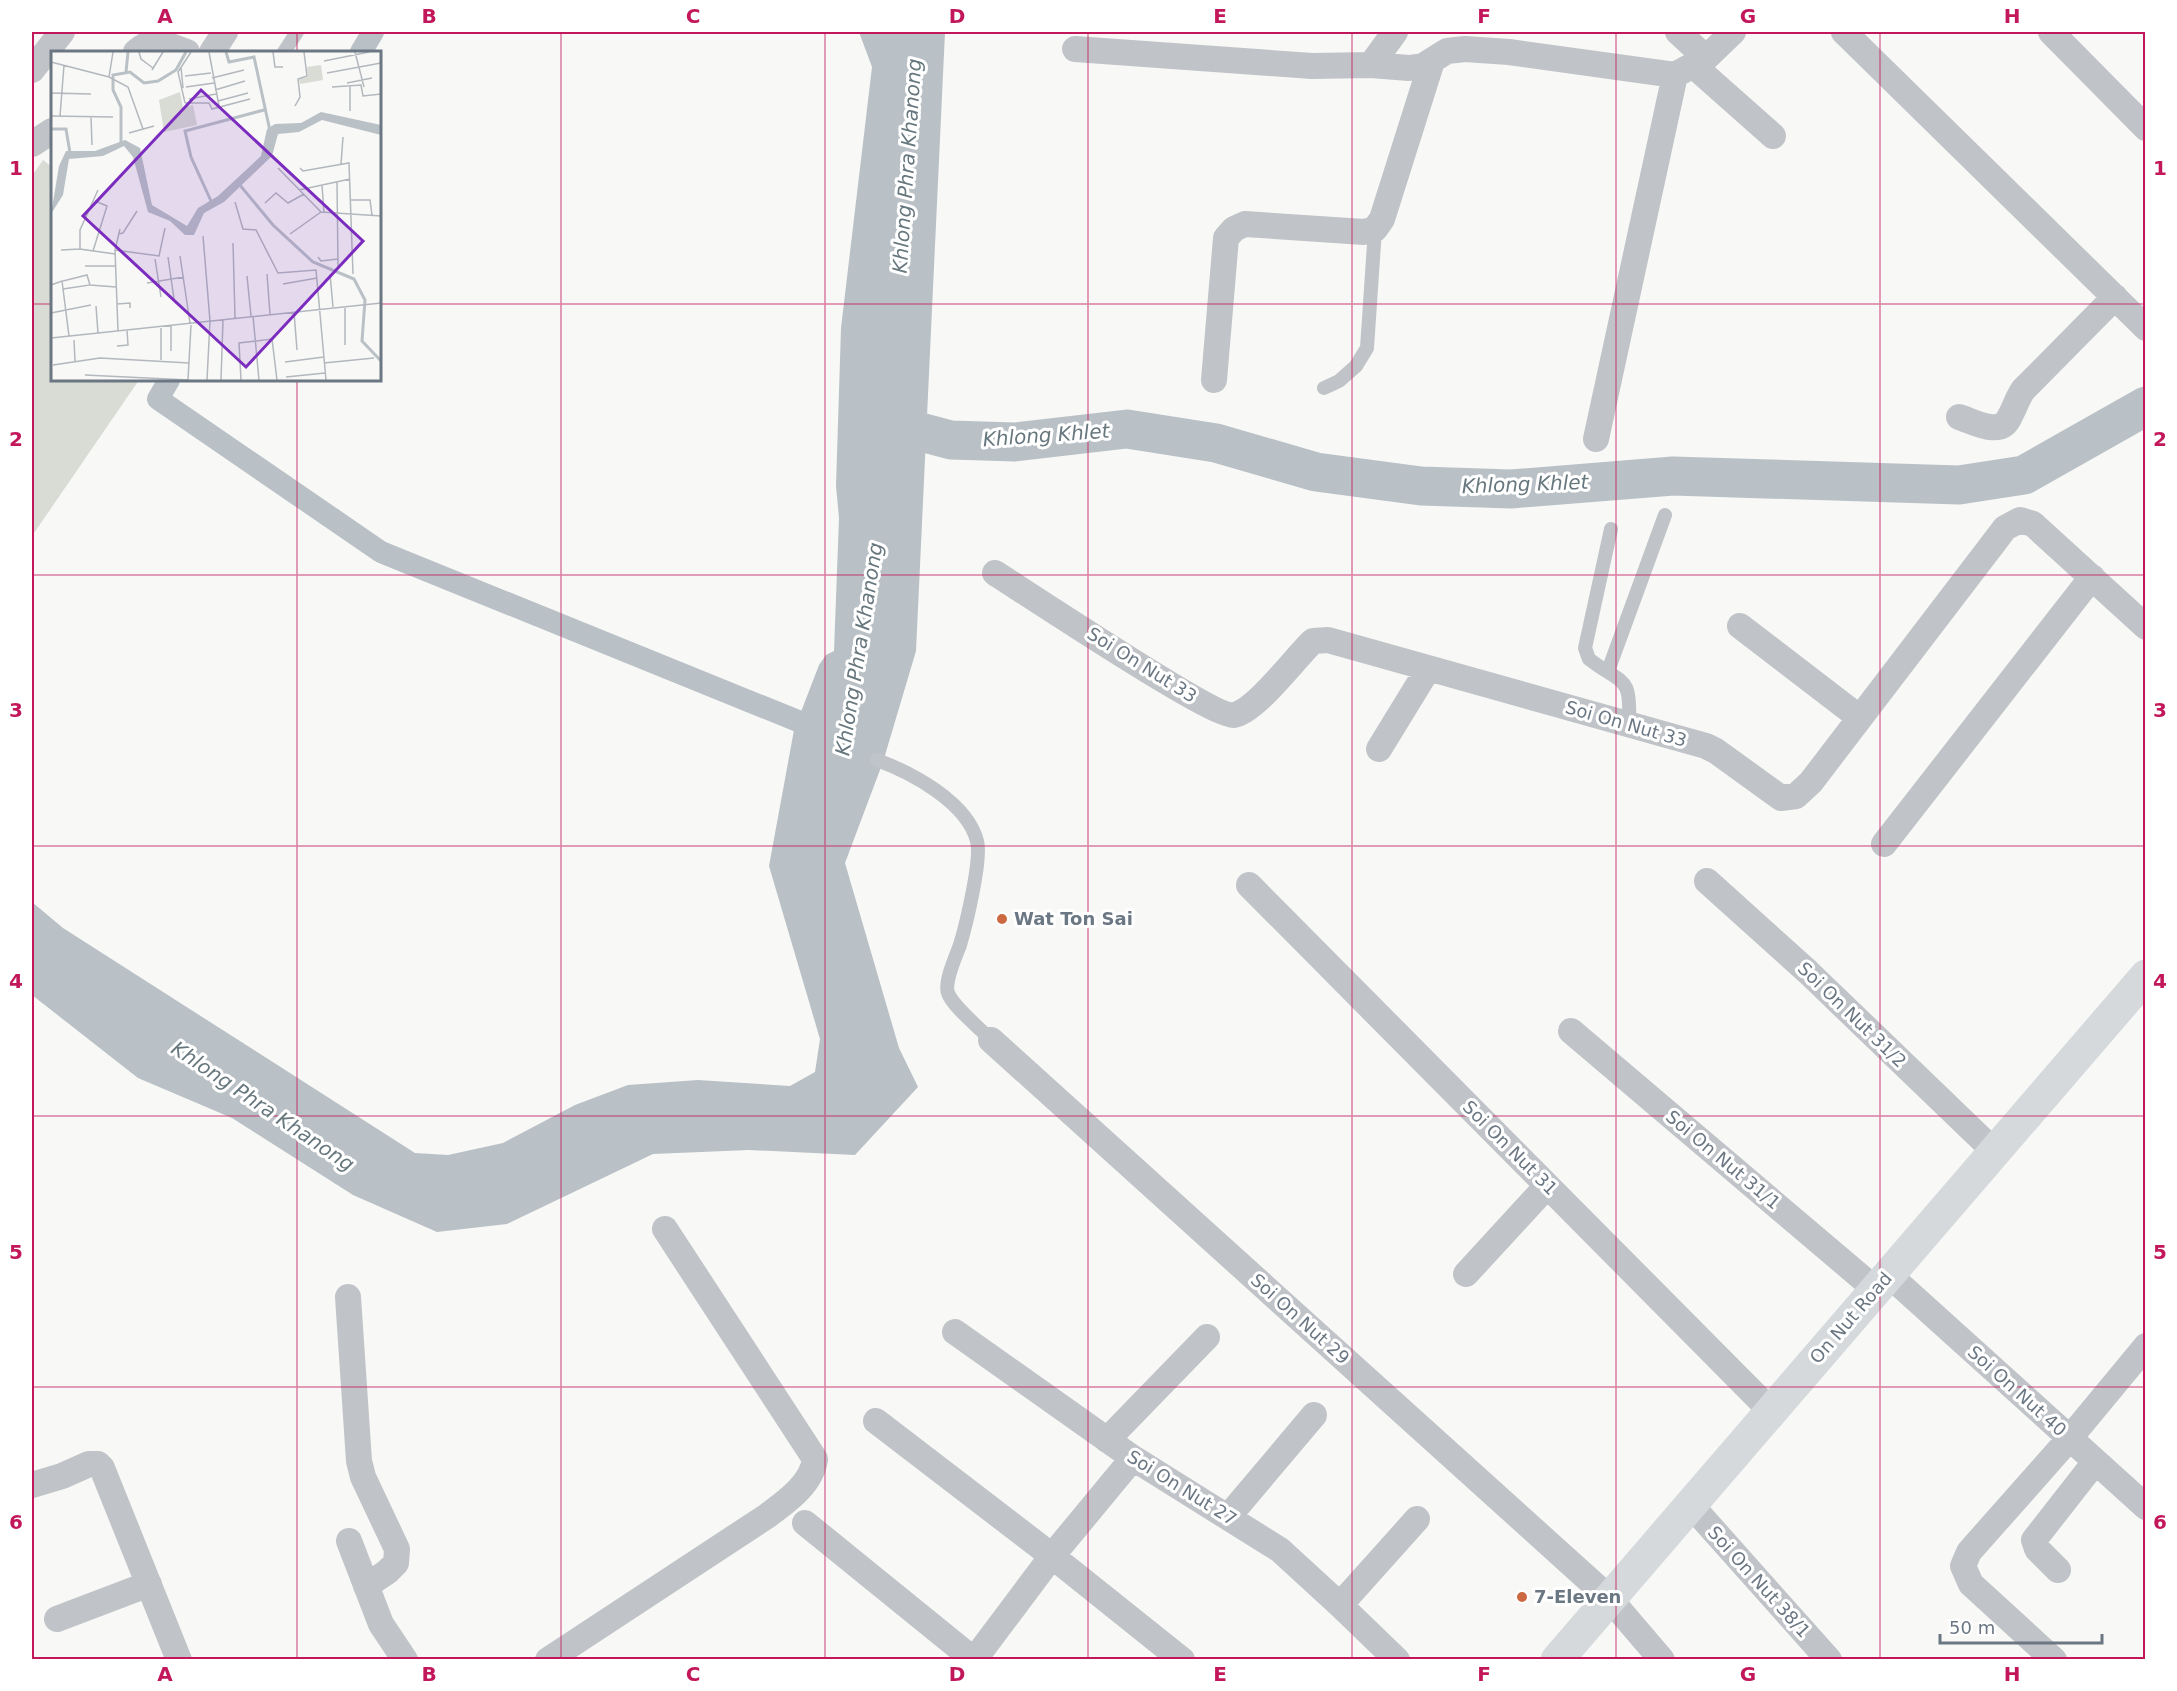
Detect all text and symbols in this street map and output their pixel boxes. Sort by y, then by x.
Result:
text: A [157,4,173,28]
text: B [421,4,437,28]
text: C [686,4,700,28]
text: D [949,4,965,28]
text: E [1213,4,1227,28]
text: F [1477,4,1491,28]
text: G [1740,4,1756,28]
text: H [2004,4,2020,28]
inset map [51,51,381,381]
water label: Khlong Phra Khanong [888,58,926,274]
text: 1 [9,156,23,180]
text: 1 [2153,156,2167,180]
water label: Khlong Khlet [982,419,1111,451]
text: 2 [9,427,23,451]
text: 2 [2153,427,2167,451]
water label: Khlong Khlet [1461,470,1590,498]
water label: Khlong Phra Khanong [830,541,888,757]
street label: Soi On Nut 33 [1084,623,1201,707]
street label: Soi On Nut 33 [1563,696,1689,751]
text: 3 [9,698,23,722]
text: 3 [2153,698,2167,722]
place label: Wat Ton Sai [1014,908,1133,929]
marker: Wat Ton Sai [995,912,1009,926]
street label: Soi On Nut 31/2 [1794,958,1911,1072]
text: 4 [9,969,23,993]
text: 4 [2153,969,2167,993]
water label: Khlong Phra Khanong [167,1036,359,1176]
street label: Soi On Nut 31 [1459,1096,1562,1199]
street label: Soi On Nut 31/1 [1662,1106,1785,1213]
text: 5 [9,1240,23,1264]
text: 5 [2153,1240,2167,1264]
street label: On Nut Road [1805,1268,1896,1368]
street label: Soi On Nut 29 [1247,1269,1354,1368]
street label: Soi On Nut 40 [1964,1341,2071,1440]
street label: Soi On Nut 27 [1124,1446,1241,1530]
text: 6 [9,1510,23,1534]
text: 6 [2153,1510,2167,1534]
street label: Soi On Nut 38/1 [1704,1522,1815,1642]
place label: 7-Eleven [1534,1586,1621,1607]
marker: 7-Eleven [1515,1590,1529,1604]
scale bar [1940,1607,2102,1645]
text: 50 m [1949,1617,1995,1638]
text: A [157,1662,173,1686]
text: B [421,1662,437,1686]
text: C [686,1662,700,1686]
text: D [949,1662,965,1686]
text: E [1213,1662,1227,1686]
text: F [1477,1662,1491,1686]
text: G [1740,1662,1756,1686]
text: H [2004,1662,2020,1686]

